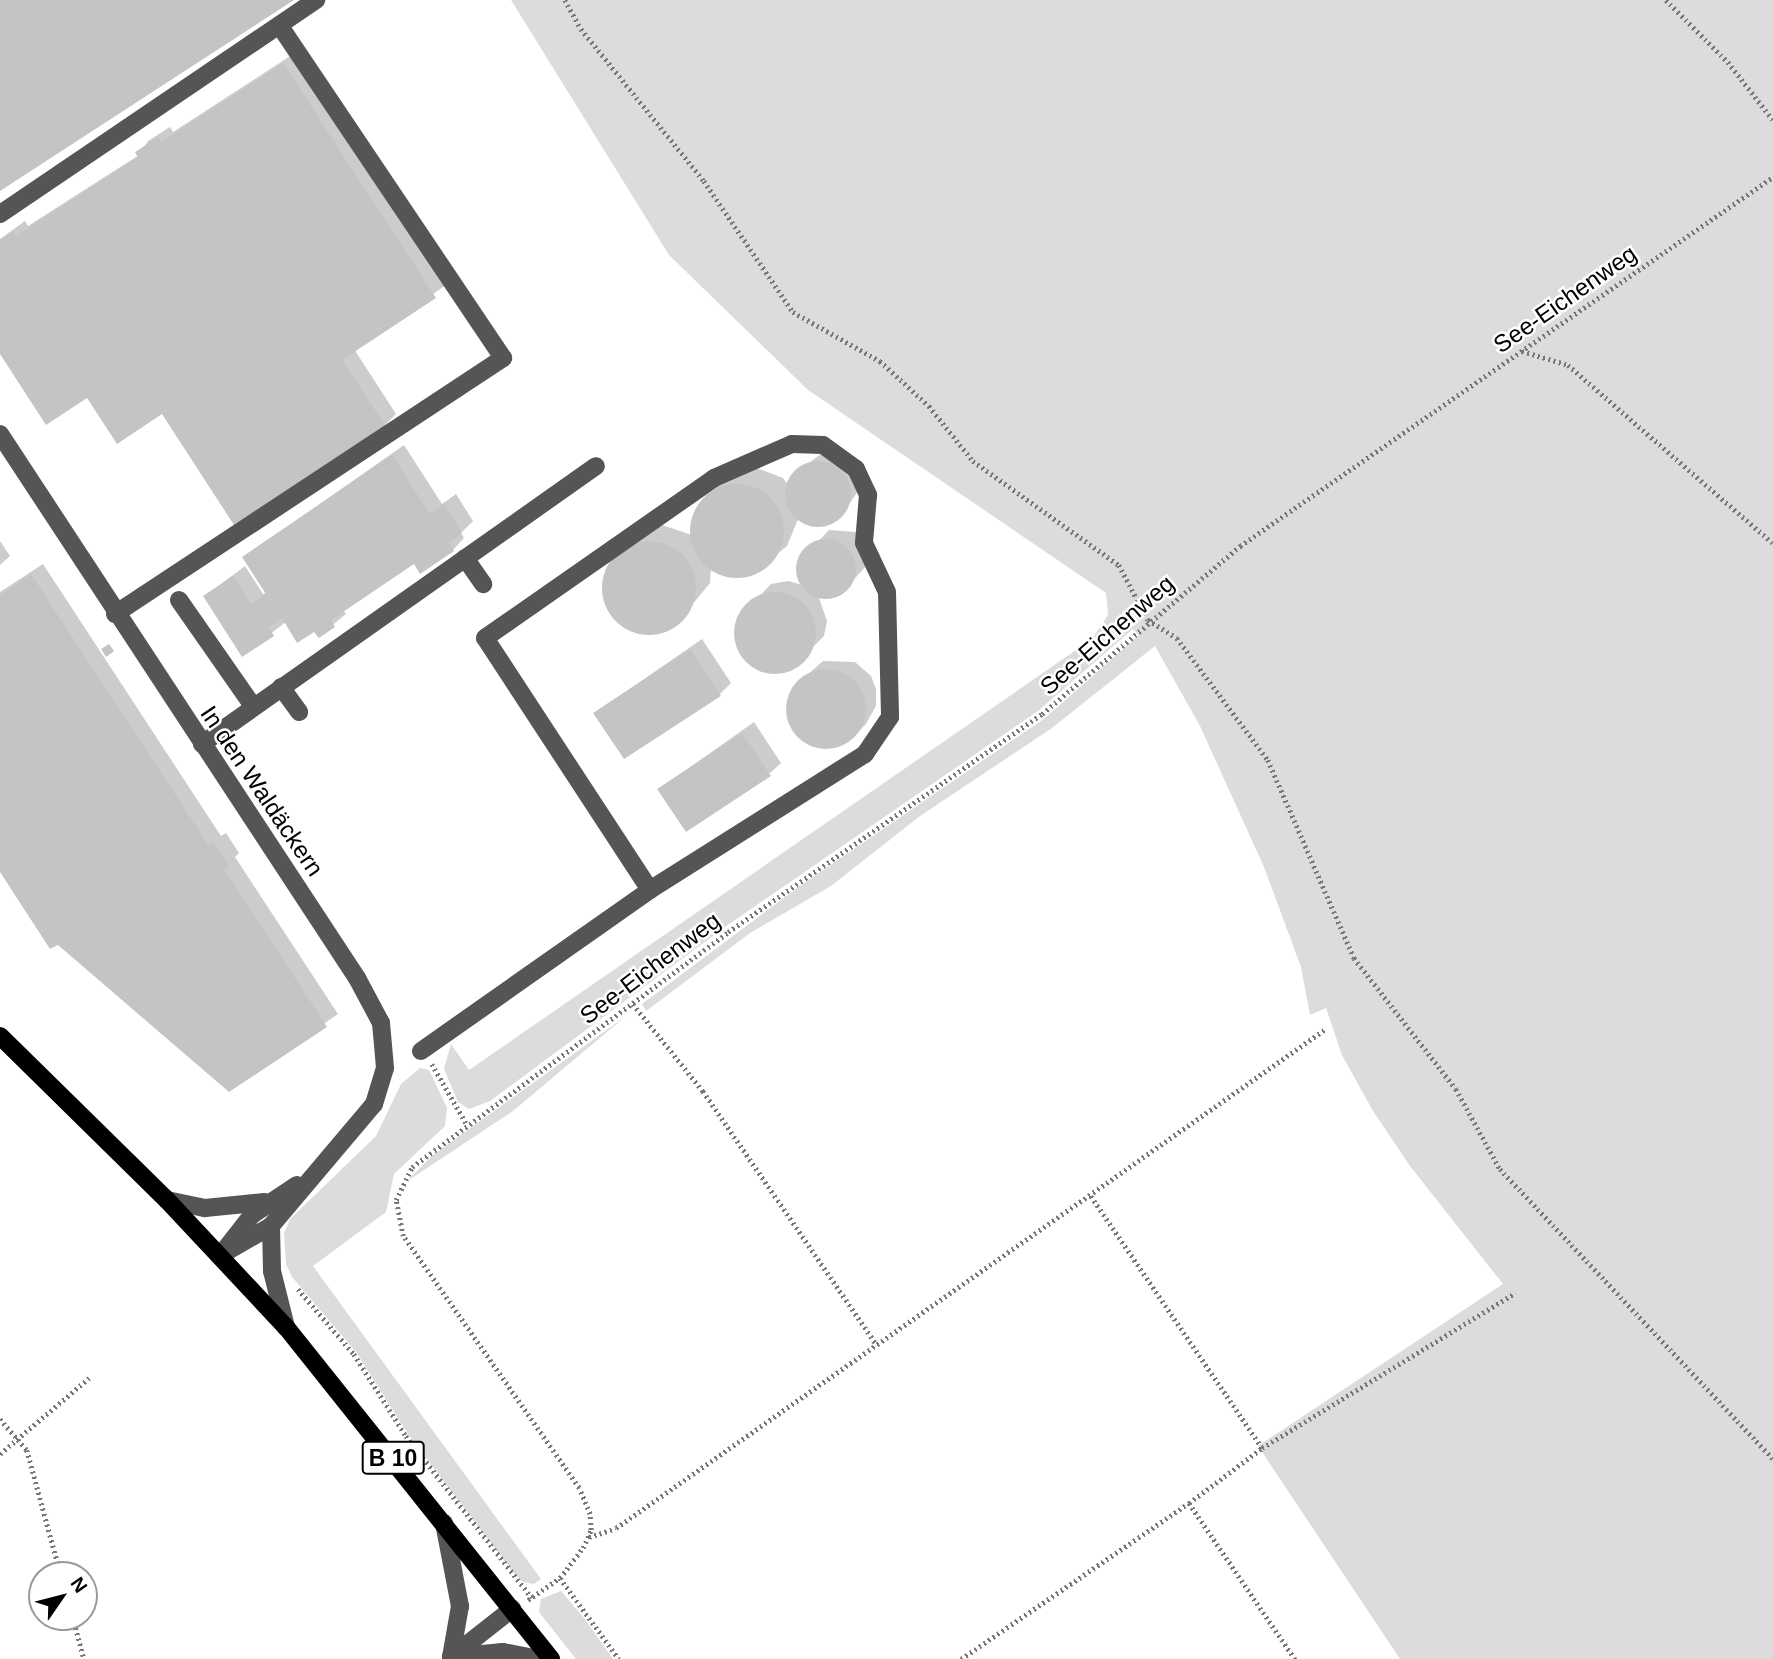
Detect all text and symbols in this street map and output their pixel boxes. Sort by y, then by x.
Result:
street label: See-Eichenweg [1488,239,1642,359]
street label: See-Eichenweg [1034,569,1180,701]
street label: In den Waldäckern [194,700,330,882]
street label: See-Eichenweg [574,906,726,1030]
road number: B 10 [362,1438,424,1478]
north arrow [28,1561,98,1631]
text: N [66,1573,92,1596]

